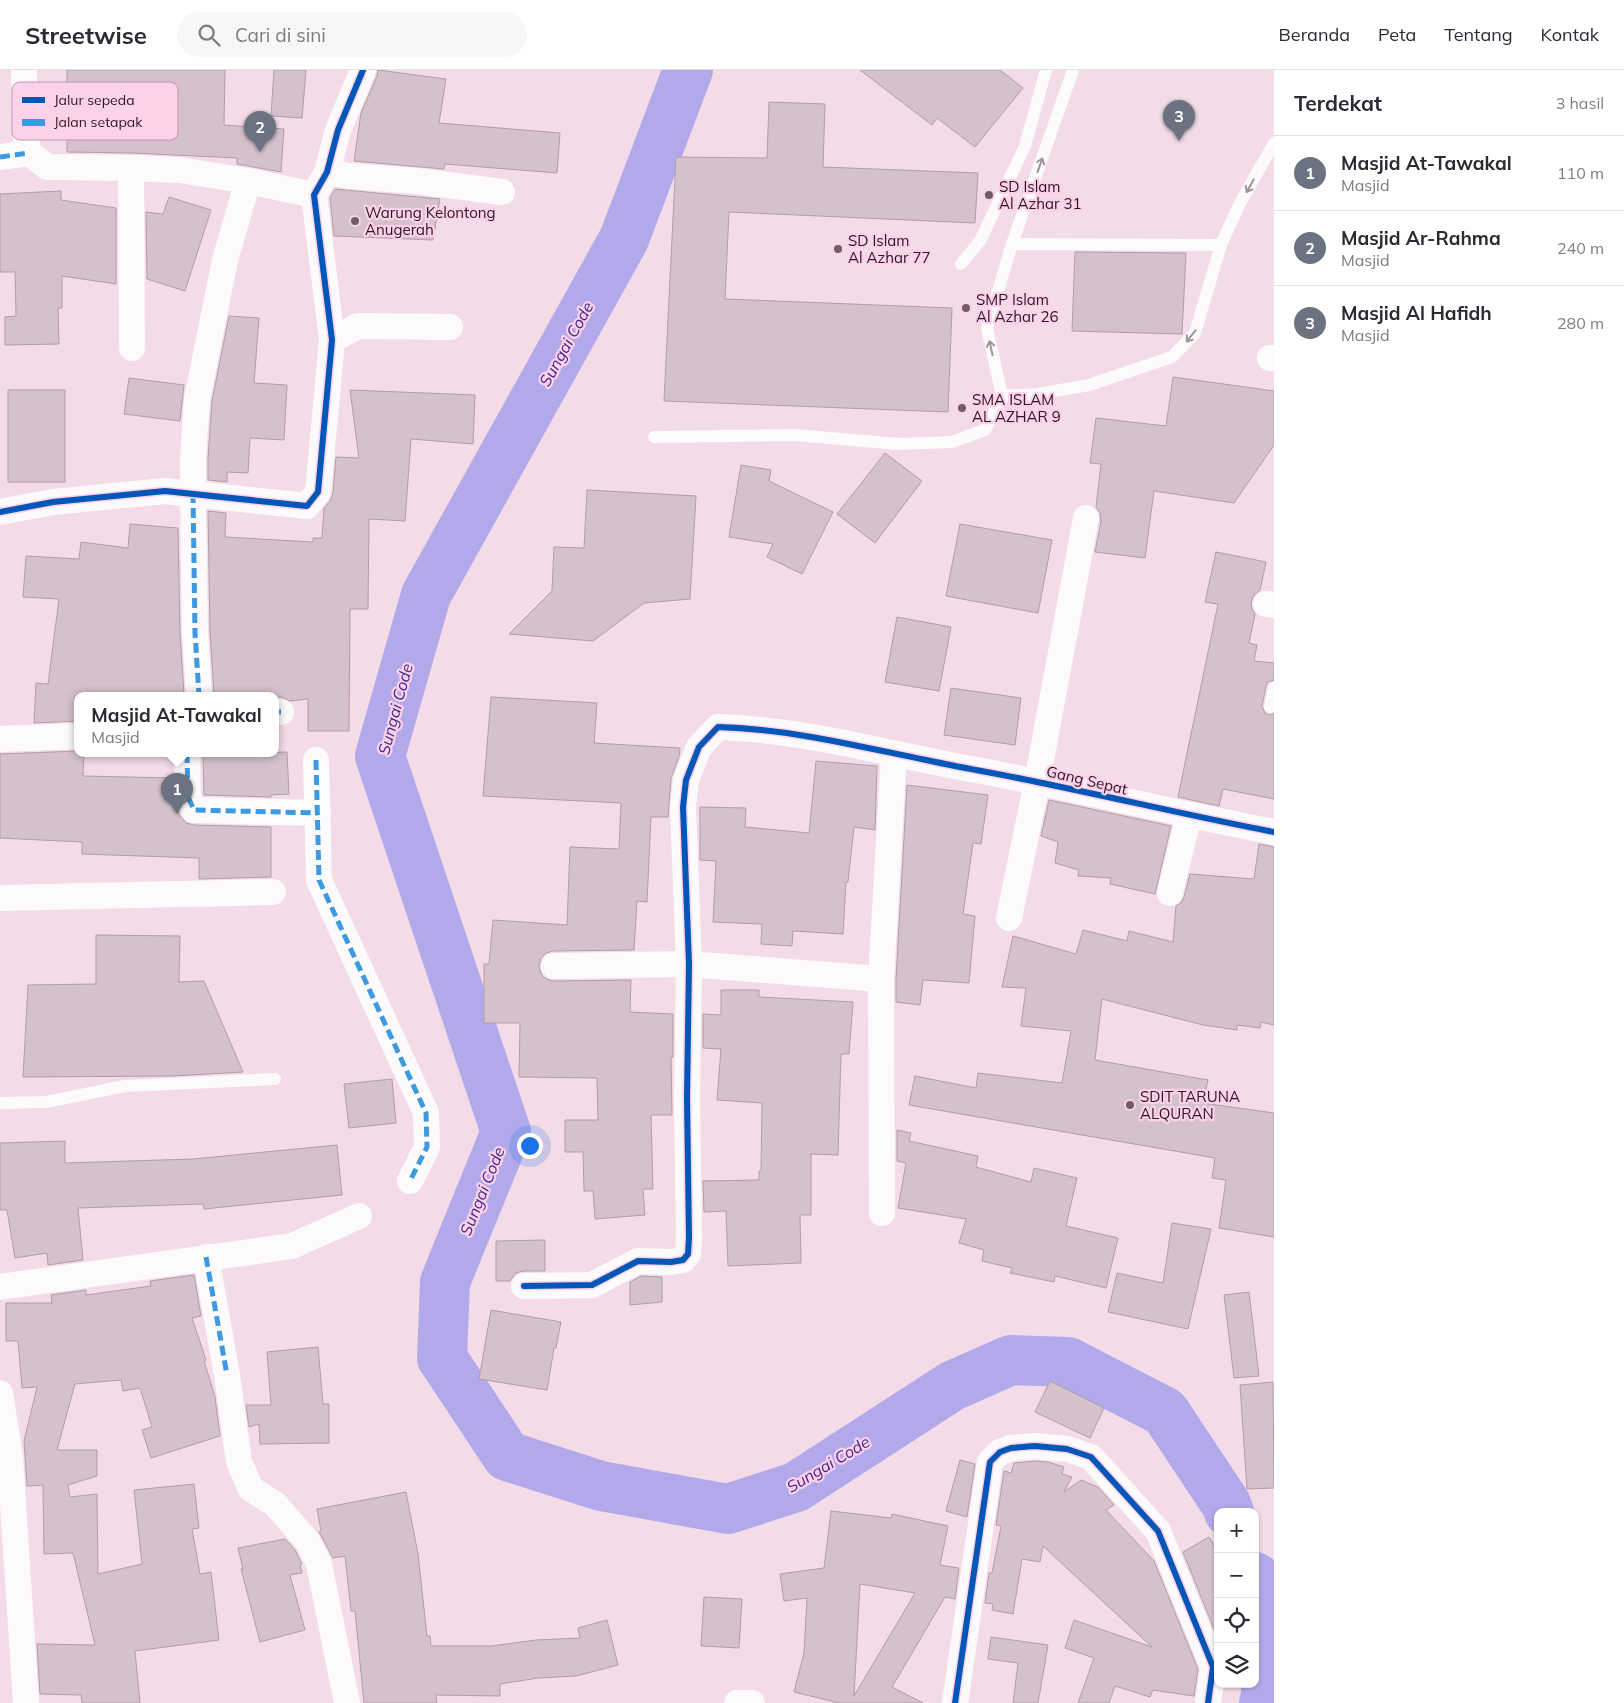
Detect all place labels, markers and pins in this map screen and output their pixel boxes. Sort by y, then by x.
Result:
pin: 3 [1163,100,1195,141]
pin: 2 [244,111,276,152]
place label: SD Islam Al Azhar 31 [999,177,1081,213]
marker: SD Islam Al Azhar 31 [983,189,995,201]
place label: Warung Kelontong Anugerah [365,203,496,239]
marker: Warung Kelontong Anugerah [349,215,361,227]
place label: SD Islam Al Azhar 77 [848,231,930,267]
marker: SD Islam Al Azhar 77 [832,243,844,255]
place label: SMP Islam Al Azhar 26 [976,290,1058,326]
marker: SMP Islam Al Azhar 26 [960,302,972,314]
place label: SMA ISLAM AL AZHAR 9 [972,390,1061,426]
marker: SMA ISLAM AL AZHAR 9 [956,402,968,414]
pin: 1 [161,773,193,814]
place label: SDIT TARUNA ALQURAN [1140,1087,1240,1123]
marker: SDIT TARUNA ALQURAN [1124,1099,1136,1111]

